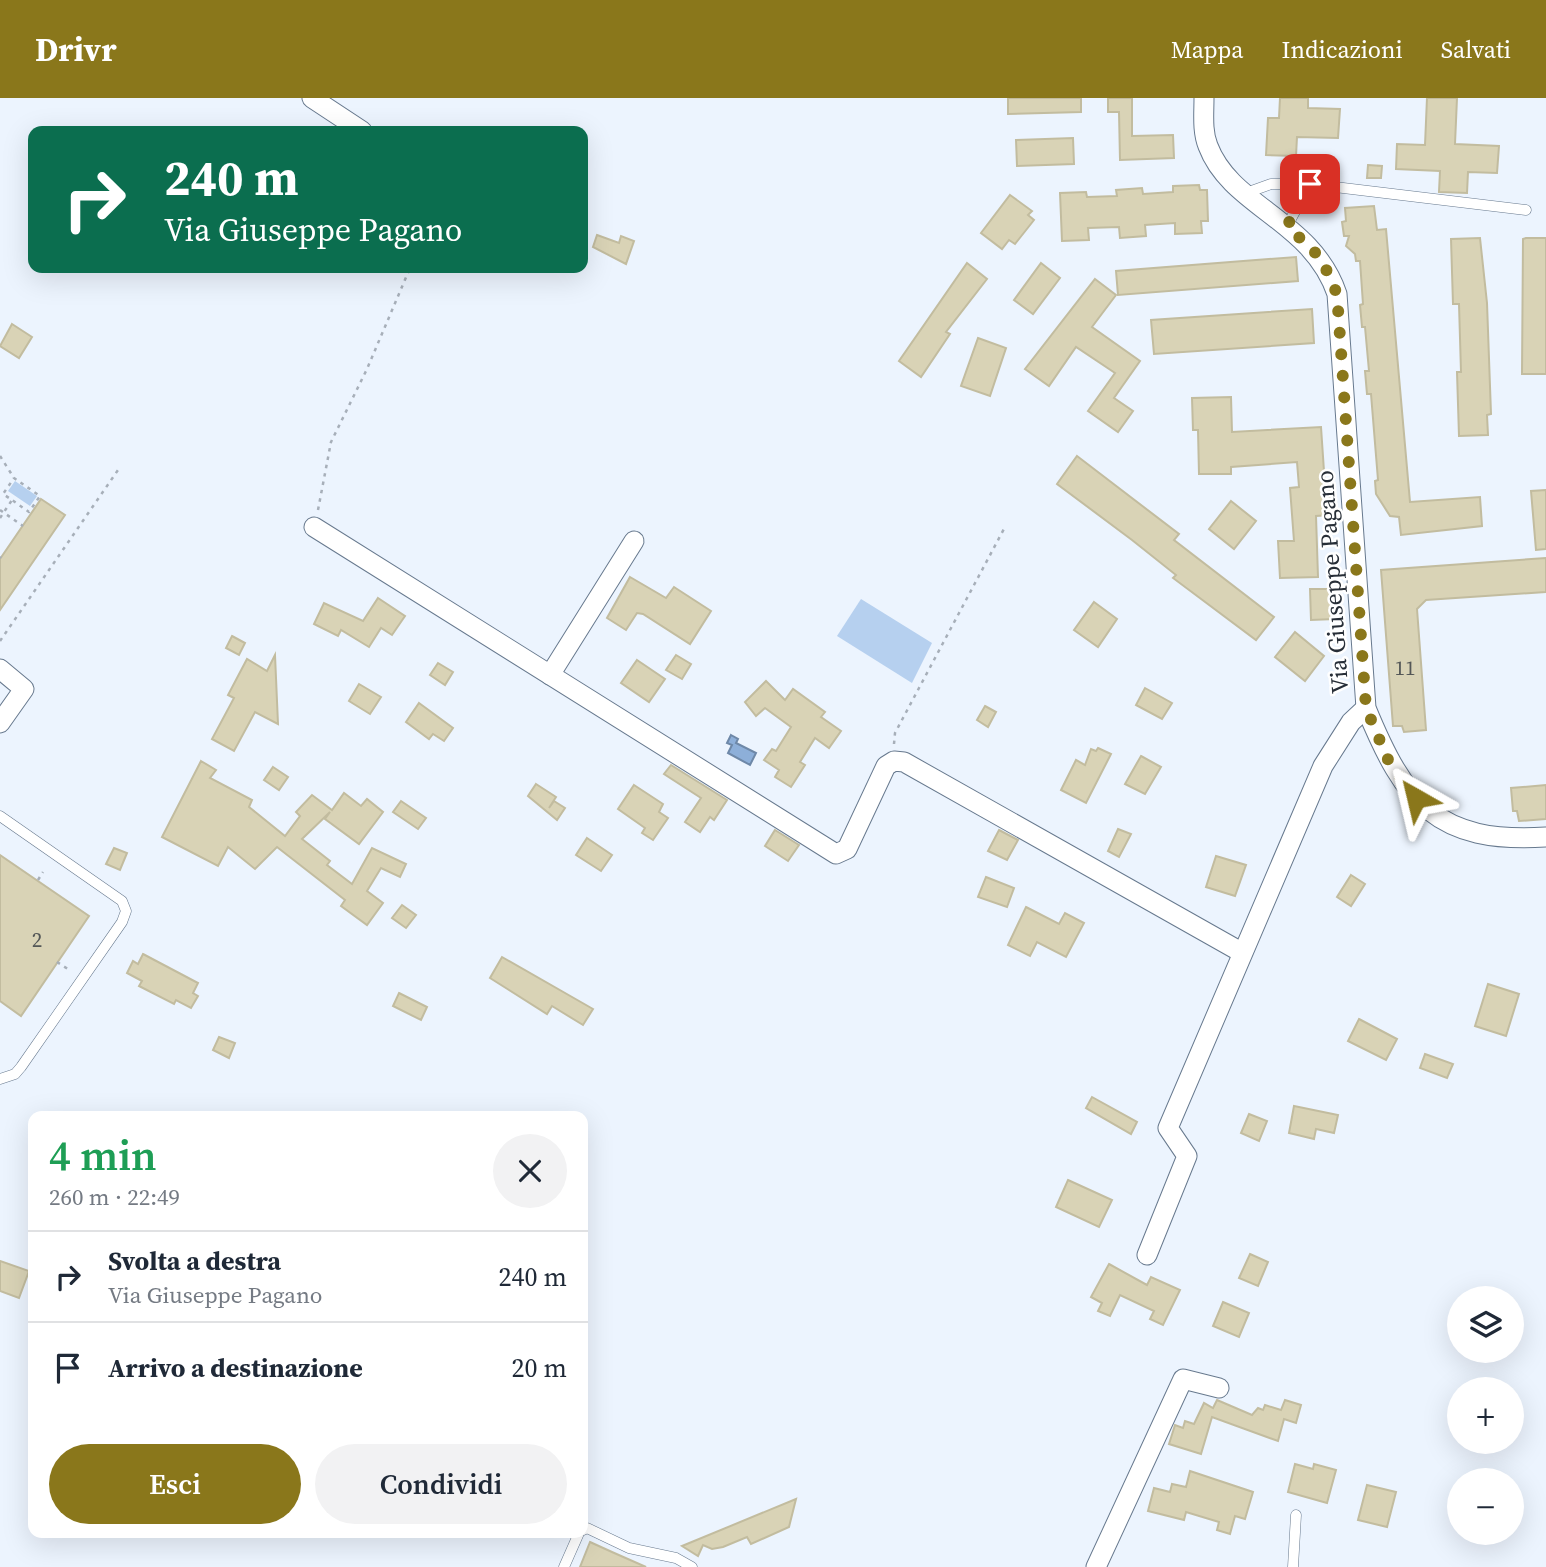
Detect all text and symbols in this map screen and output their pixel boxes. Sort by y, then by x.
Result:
text: Drivr [35,27,117,72]
text: Mappa [1171,33,1244,66]
text: Indicazioni [1282,33,1403,66]
text: Salvati [1441,33,1511,66]
text: 240 m [164,144,299,211]
icon: right [49,154,140,245]
pin [1280,154,1340,214]
icon: arrive [1291,165,1329,203]
text: Via Giuseppe Pagano [164,208,462,252]
street label: Via Giuseppe Pagano [1308,469,1356,695]
house number: 11 [1395,653,1416,682]
position arrow [1379,761,1453,835]
house number: 2 [32,925,42,954]
text: 4 min [49,1126,157,1184]
button: close [493,1134,567,1208]
text: 260 m · 22:49 [49,1181,180,1213]
text: Svolta a destra [108,1243,281,1279]
icon: right [49,1258,87,1296]
text: 240 m [499,1259,567,1295]
text: Via Giuseppe Pagano [108,1279,322,1311]
map controls [1447,1286,1524,1545]
button: layers [1447,1286,1524,1363]
icon: arrive [49,1349,87,1387]
text: Arrivo a destinazione [108,1350,363,1386]
text: 20 m [512,1350,567,1386]
button: + [1447,1377,1524,1454]
button: Esci [49,1444,301,1524]
button: Condividi [315,1444,567,1524]
button: − [1447,1468,1524,1545]

